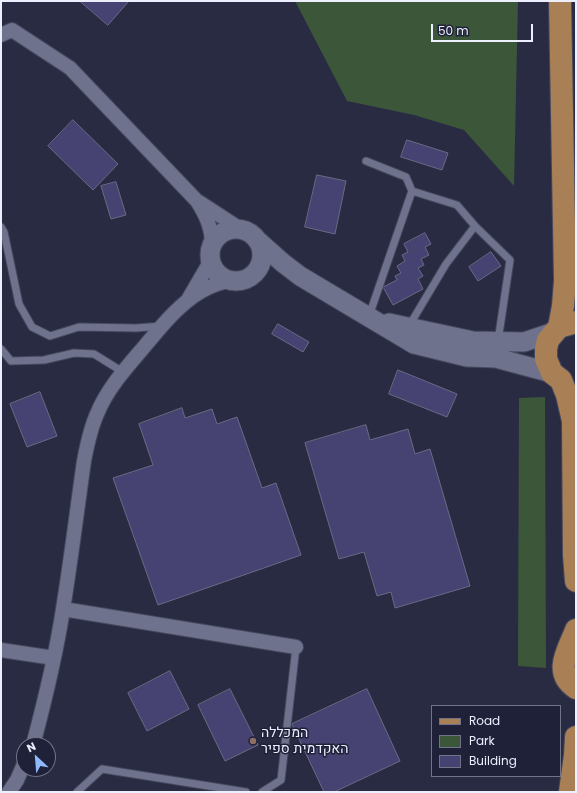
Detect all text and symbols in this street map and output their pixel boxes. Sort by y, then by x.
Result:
scale bar [433,16,535,42]
text: 50 m [438,22,469,39]
legend [431,705,561,777]
text: Road [469,712,500,729]
place label: המכללה האקדמית ספיר [261,725,349,758]
text: Park [469,732,495,749]
marker: המכללה האקדמית ספיר [248,736,258,746]
north arrow [16,737,56,777]
text: N [24,738,38,756]
text: Building [469,752,517,769]

